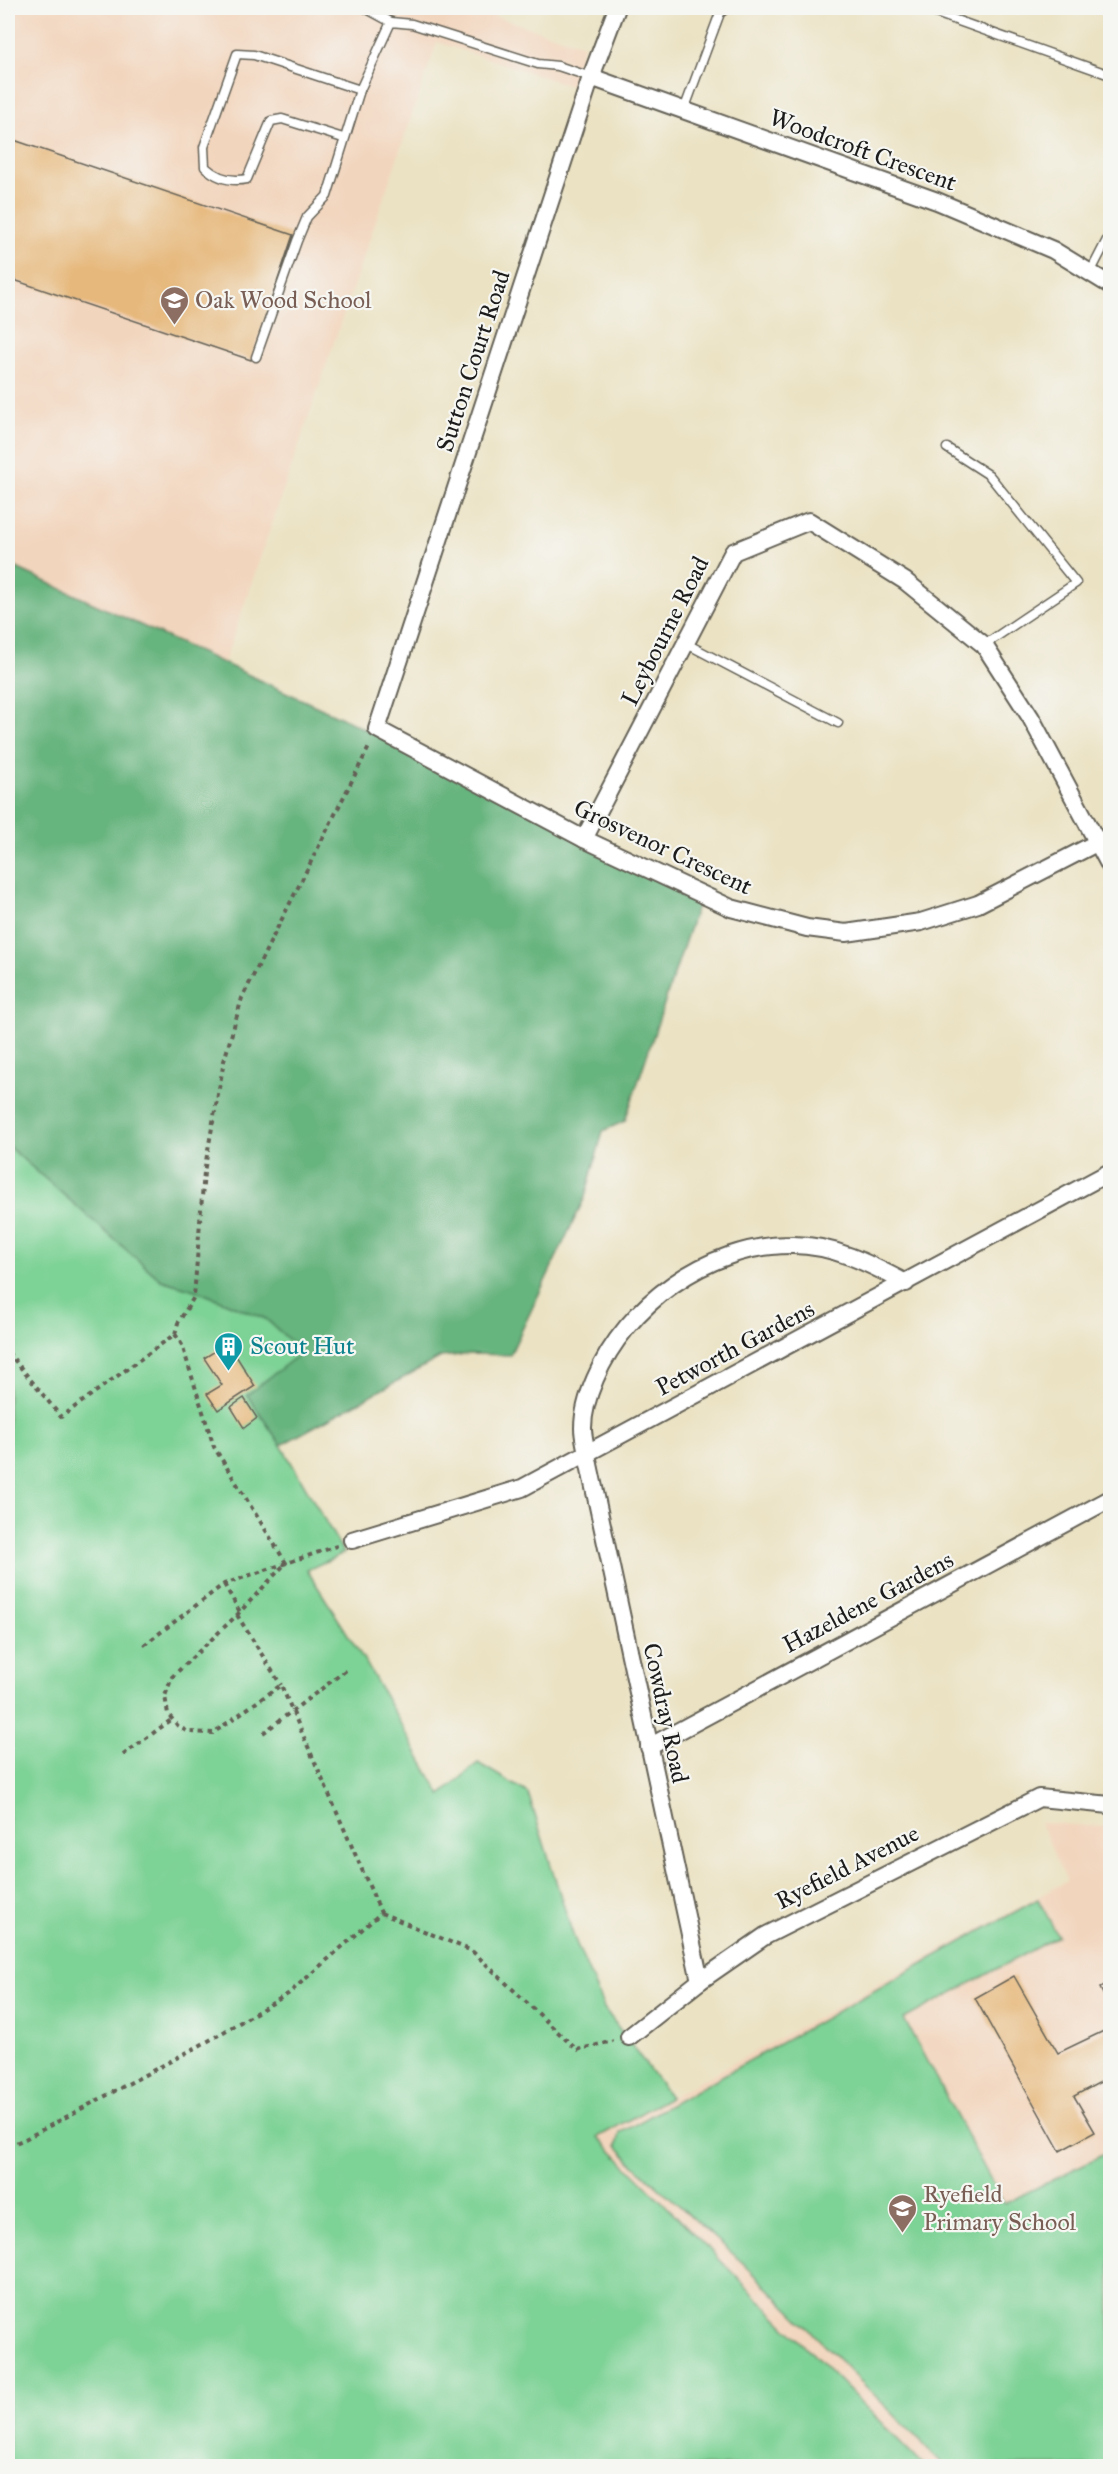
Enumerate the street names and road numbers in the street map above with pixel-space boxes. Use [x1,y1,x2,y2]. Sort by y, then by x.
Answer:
street label: Woodcroft Crescent [765,102,961,198]
street label: Sutton Court Road [429,266,517,456]
street label: Leybourne Road [614,551,716,711]
street label: Grosvenor Crescent [569,793,757,902]
street label: Petworth Gardens [650,1294,820,1402]
street label: Hazeldene Gardens [778,1544,958,1660]
street label: Cowdray Road [637,1640,695,1786]
street label: Ryefield Avenue [770,1818,924,1916]

